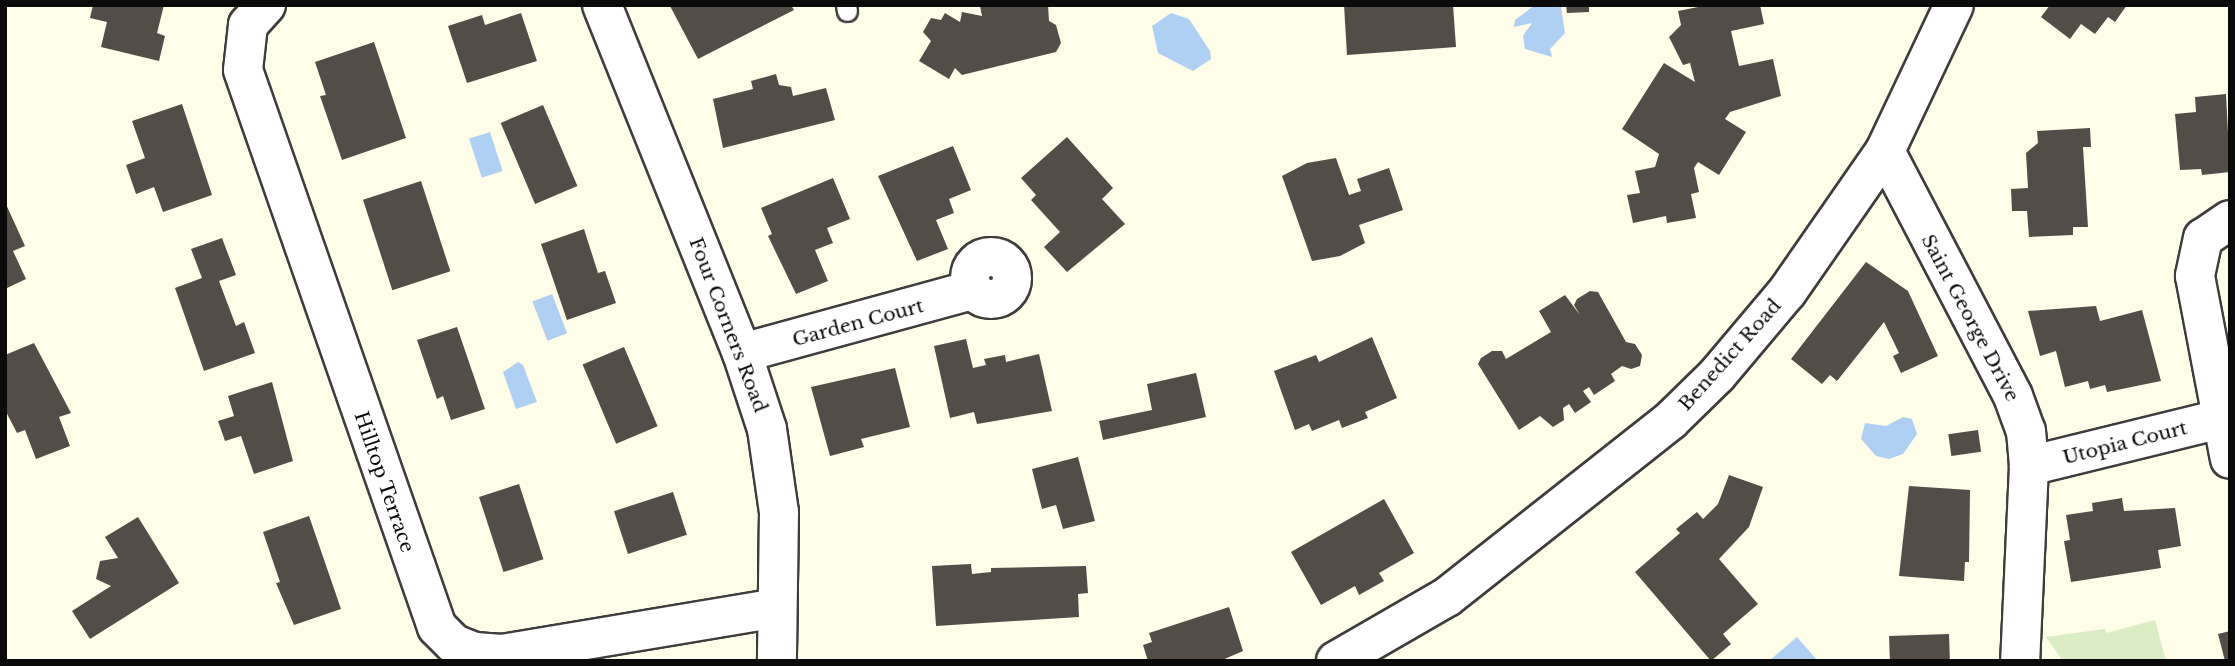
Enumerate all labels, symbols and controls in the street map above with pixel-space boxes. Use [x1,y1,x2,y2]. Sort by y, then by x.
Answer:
street label: Saint George Drive [1916,231,2024,405]
street label: Four Corners Road [684,234,772,416]
street label: Garden Court [790,295,926,351]
street label: Benedict Road [1674,295,1786,415]
street label: Hilltop Terrace [349,408,419,556]
street label: Utopia Court [2060,417,2190,469]

